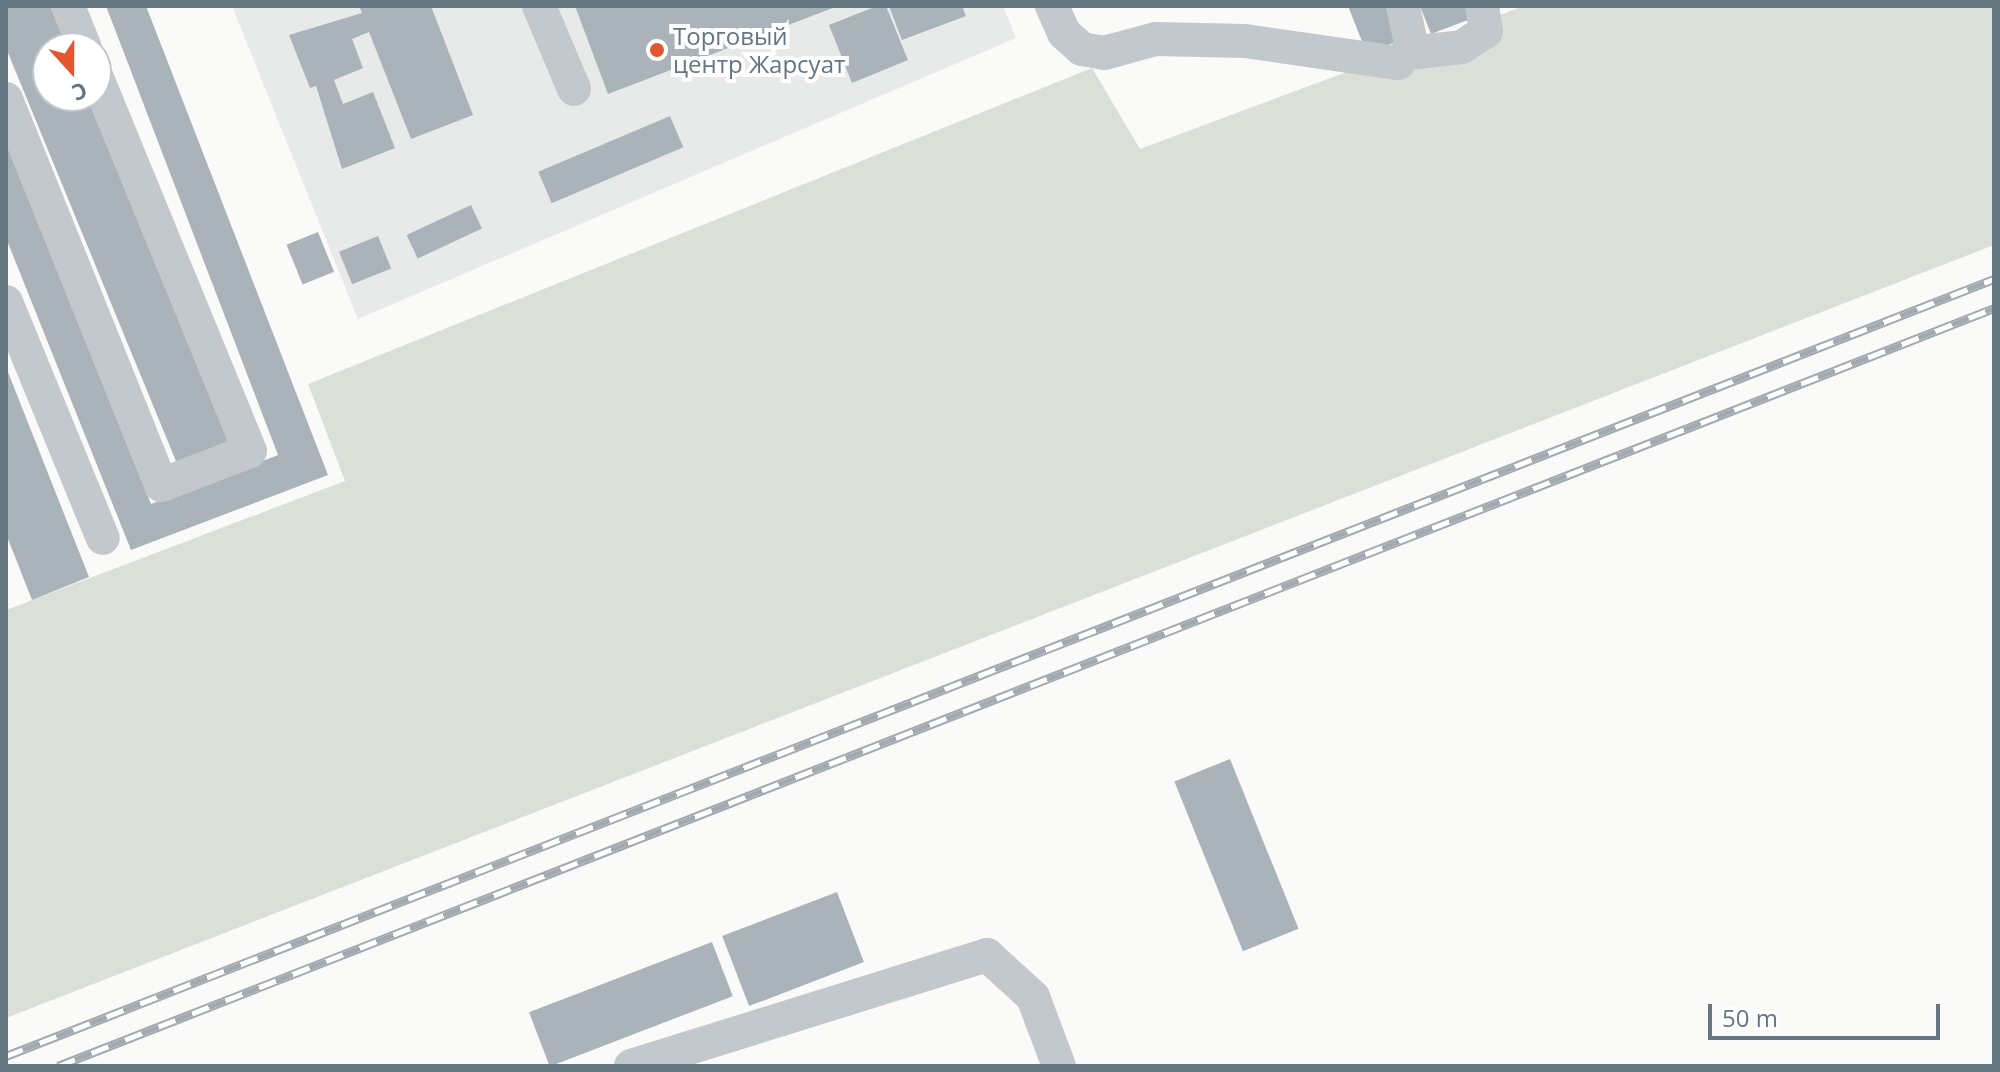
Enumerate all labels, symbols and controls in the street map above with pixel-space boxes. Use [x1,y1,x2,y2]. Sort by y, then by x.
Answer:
place label: Торговый центр Жарсуат [673,22,845,78]
north arrow [32,32,112,112]
marker: Торговый центр Жарсуат [648,41,666,59]
text: С [68,76,92,109]
scale bar [1712,988,1944,1038]
text: 50 m [1722,1001,1778,1034]

